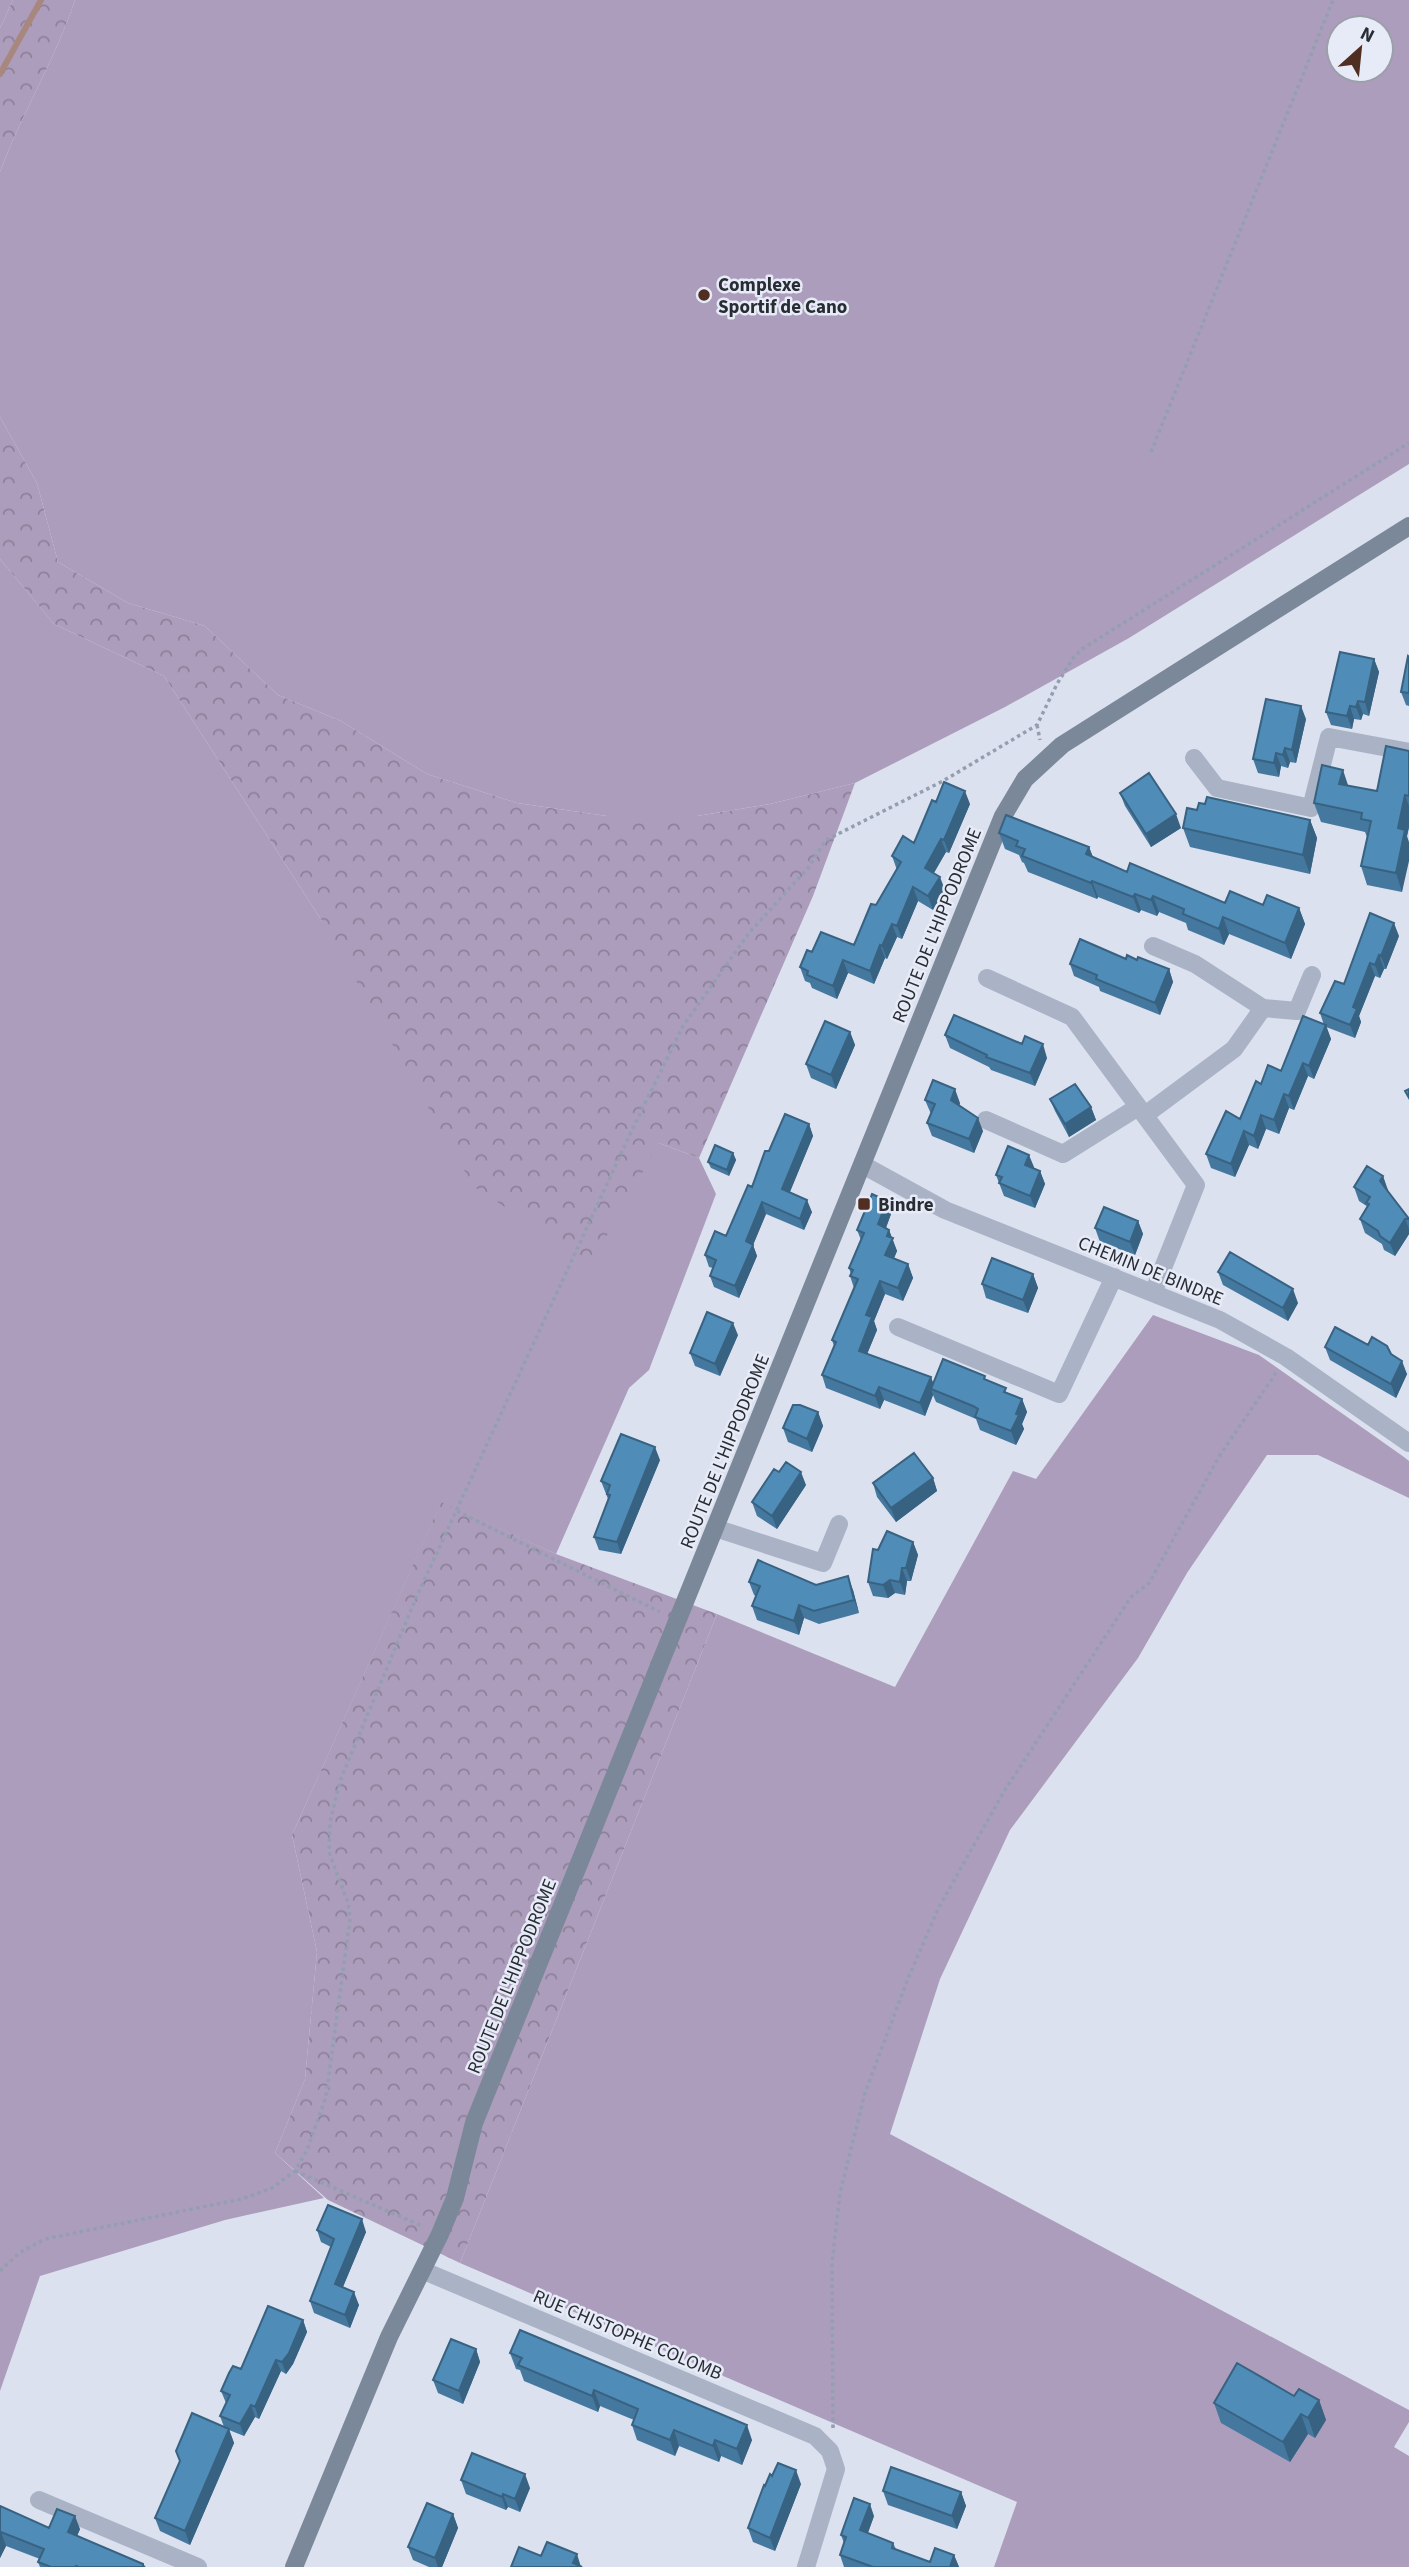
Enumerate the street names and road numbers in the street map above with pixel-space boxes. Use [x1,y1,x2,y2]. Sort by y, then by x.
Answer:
street label: ROUTE DE L'HIPPODROME [886,824,989,1027]
street label: CHEMIN DE BINDRE [1074,1230,1227,1313]
street label: ROUTE DE L'HIPPODROME [674,1350,777,1553]
street label: ROUTE DE L'HIPPODROME [461,1875,564,2078]
street label: RUE CHISTOPHE COLOMB [528,2283,726,2388]

